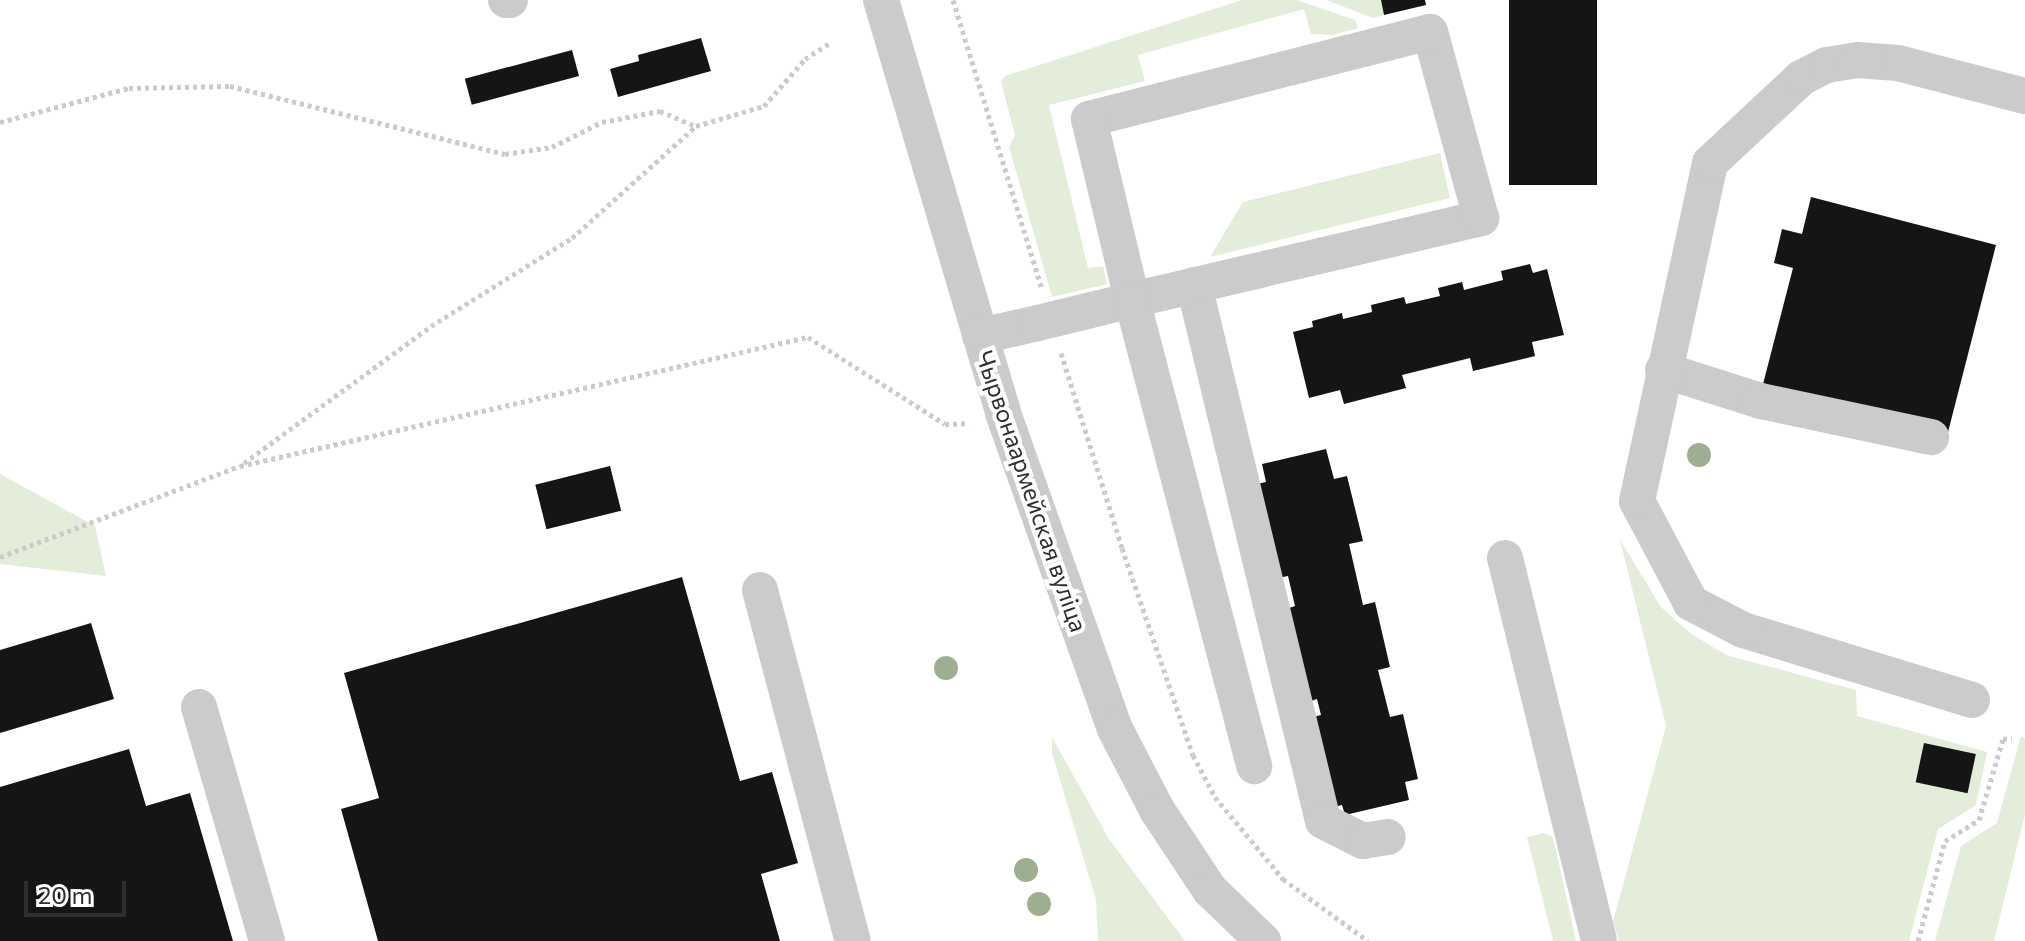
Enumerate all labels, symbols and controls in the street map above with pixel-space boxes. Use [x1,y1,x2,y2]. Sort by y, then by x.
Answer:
street label: Чырвонаармейская вуліца [970,346,1094,636]
scale bar [28,865,130,915]
text: 20 m [38,880,92,909]

